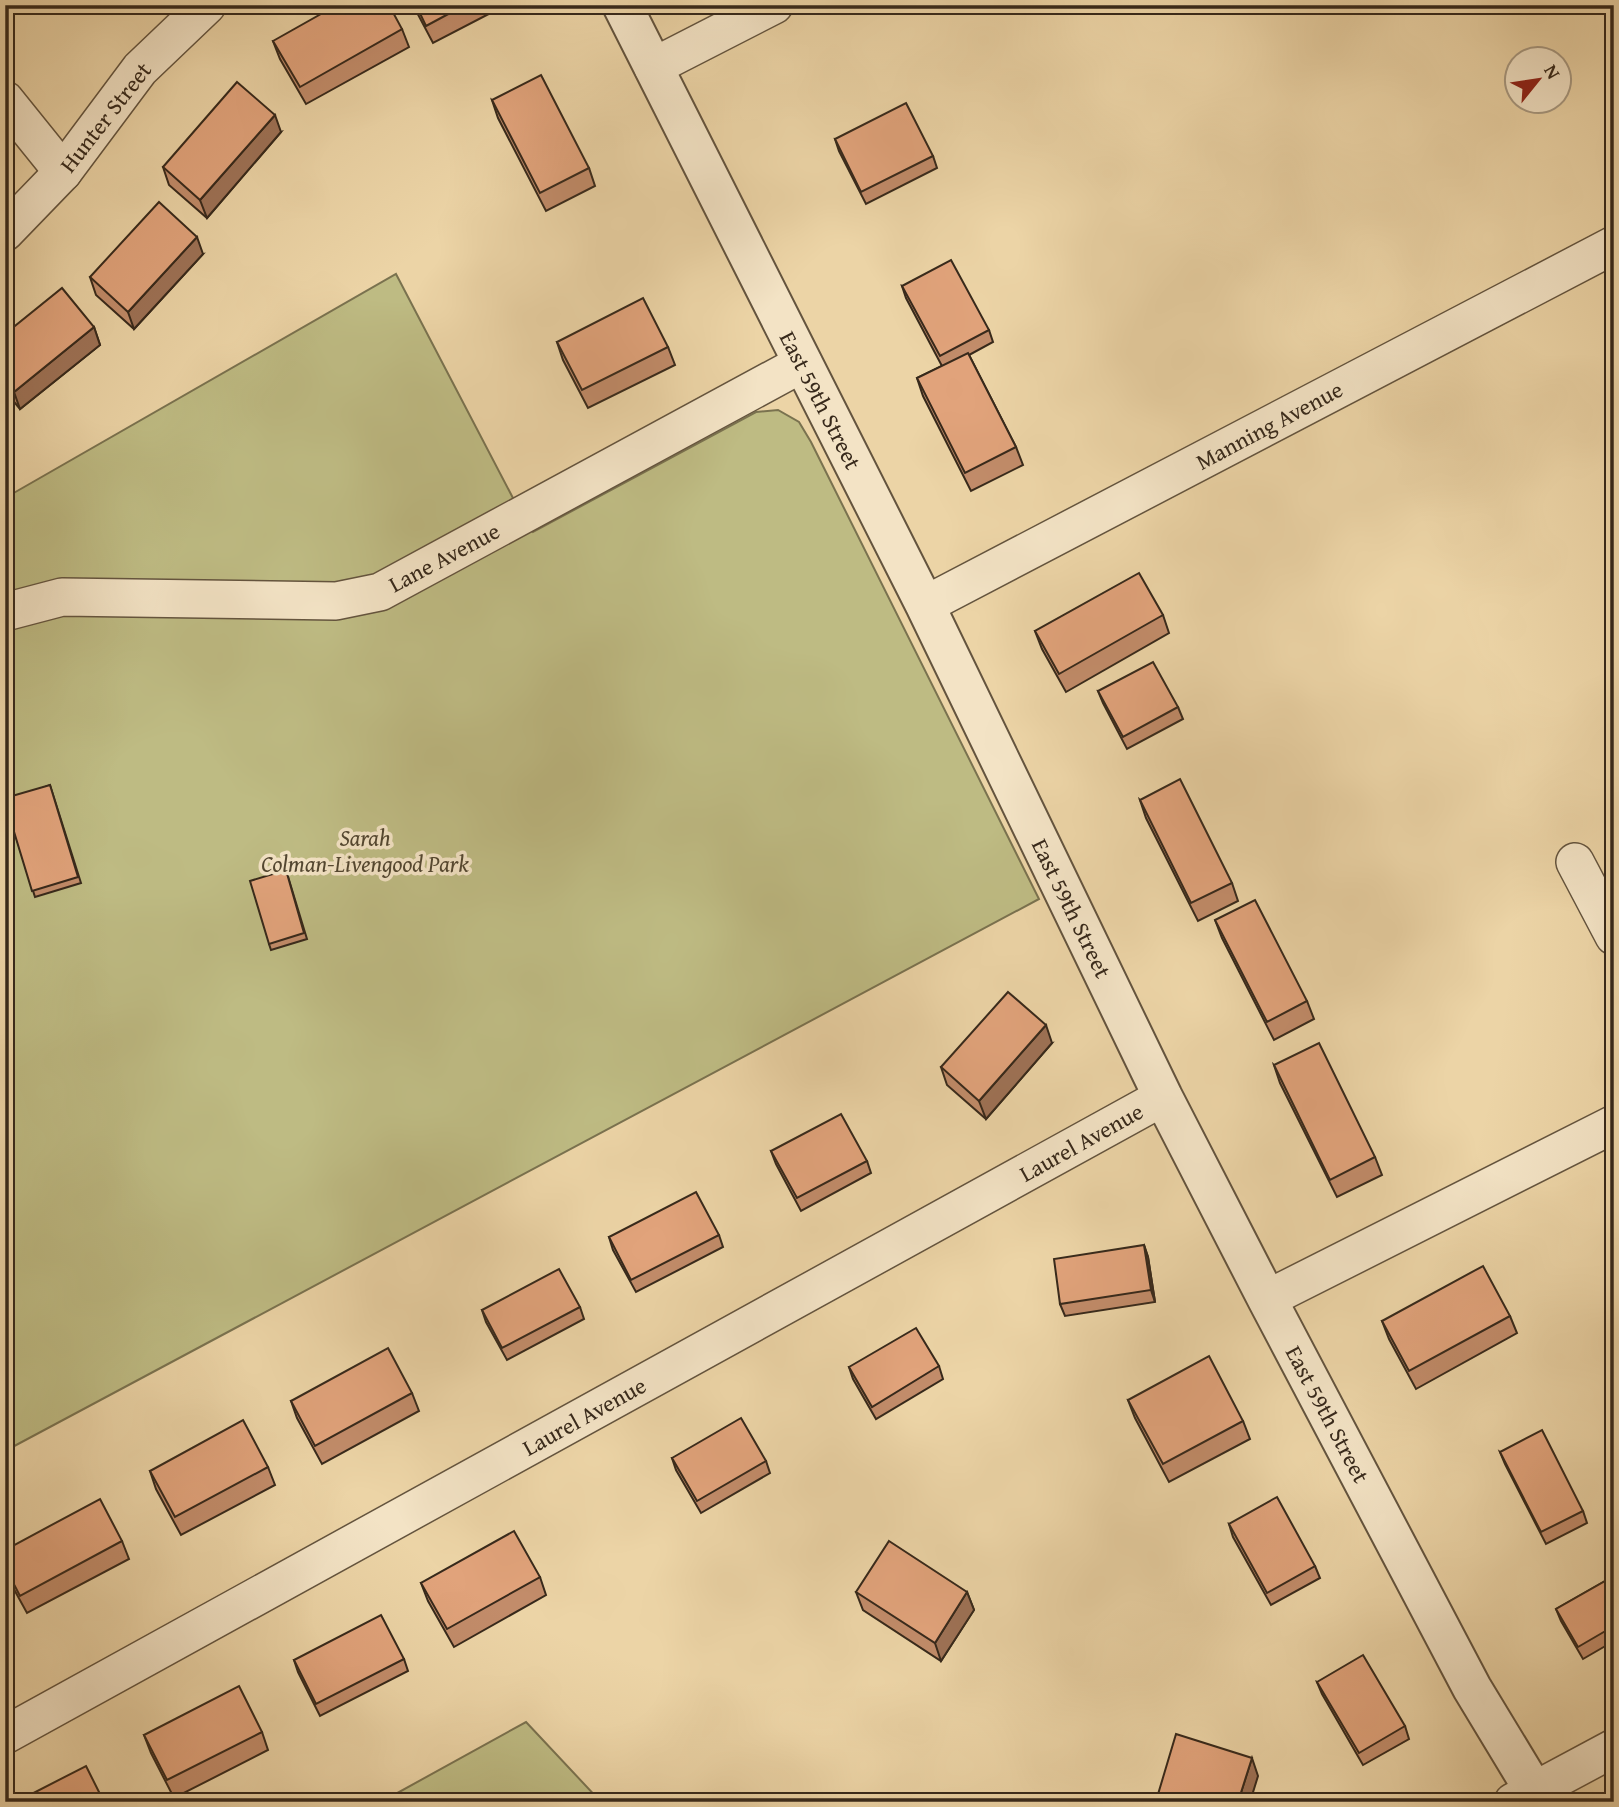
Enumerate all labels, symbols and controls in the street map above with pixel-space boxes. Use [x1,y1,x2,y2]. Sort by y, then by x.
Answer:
north arrow [1504,46,1574,116]
street label: Hunter Street [51,55,159,179]
text: N [1537,59,1568,84]
street label: East 59th Street [772,325,870,475]
street label: Manning Avenue [1190,372,1348,478]
street label: Lane Avenue [383,514,505,600]
park label: Sarah Colman-Livengood Park [261,821,469,880]
street label: East 59th Street [1024,833,1120,983]
street label: Laurel Avenue [1013,1094,1149,1190]
street label: East 59th Street [1278,1339,1378,1489]
street label: Laurel Avenue [516,1368,652,1464]

